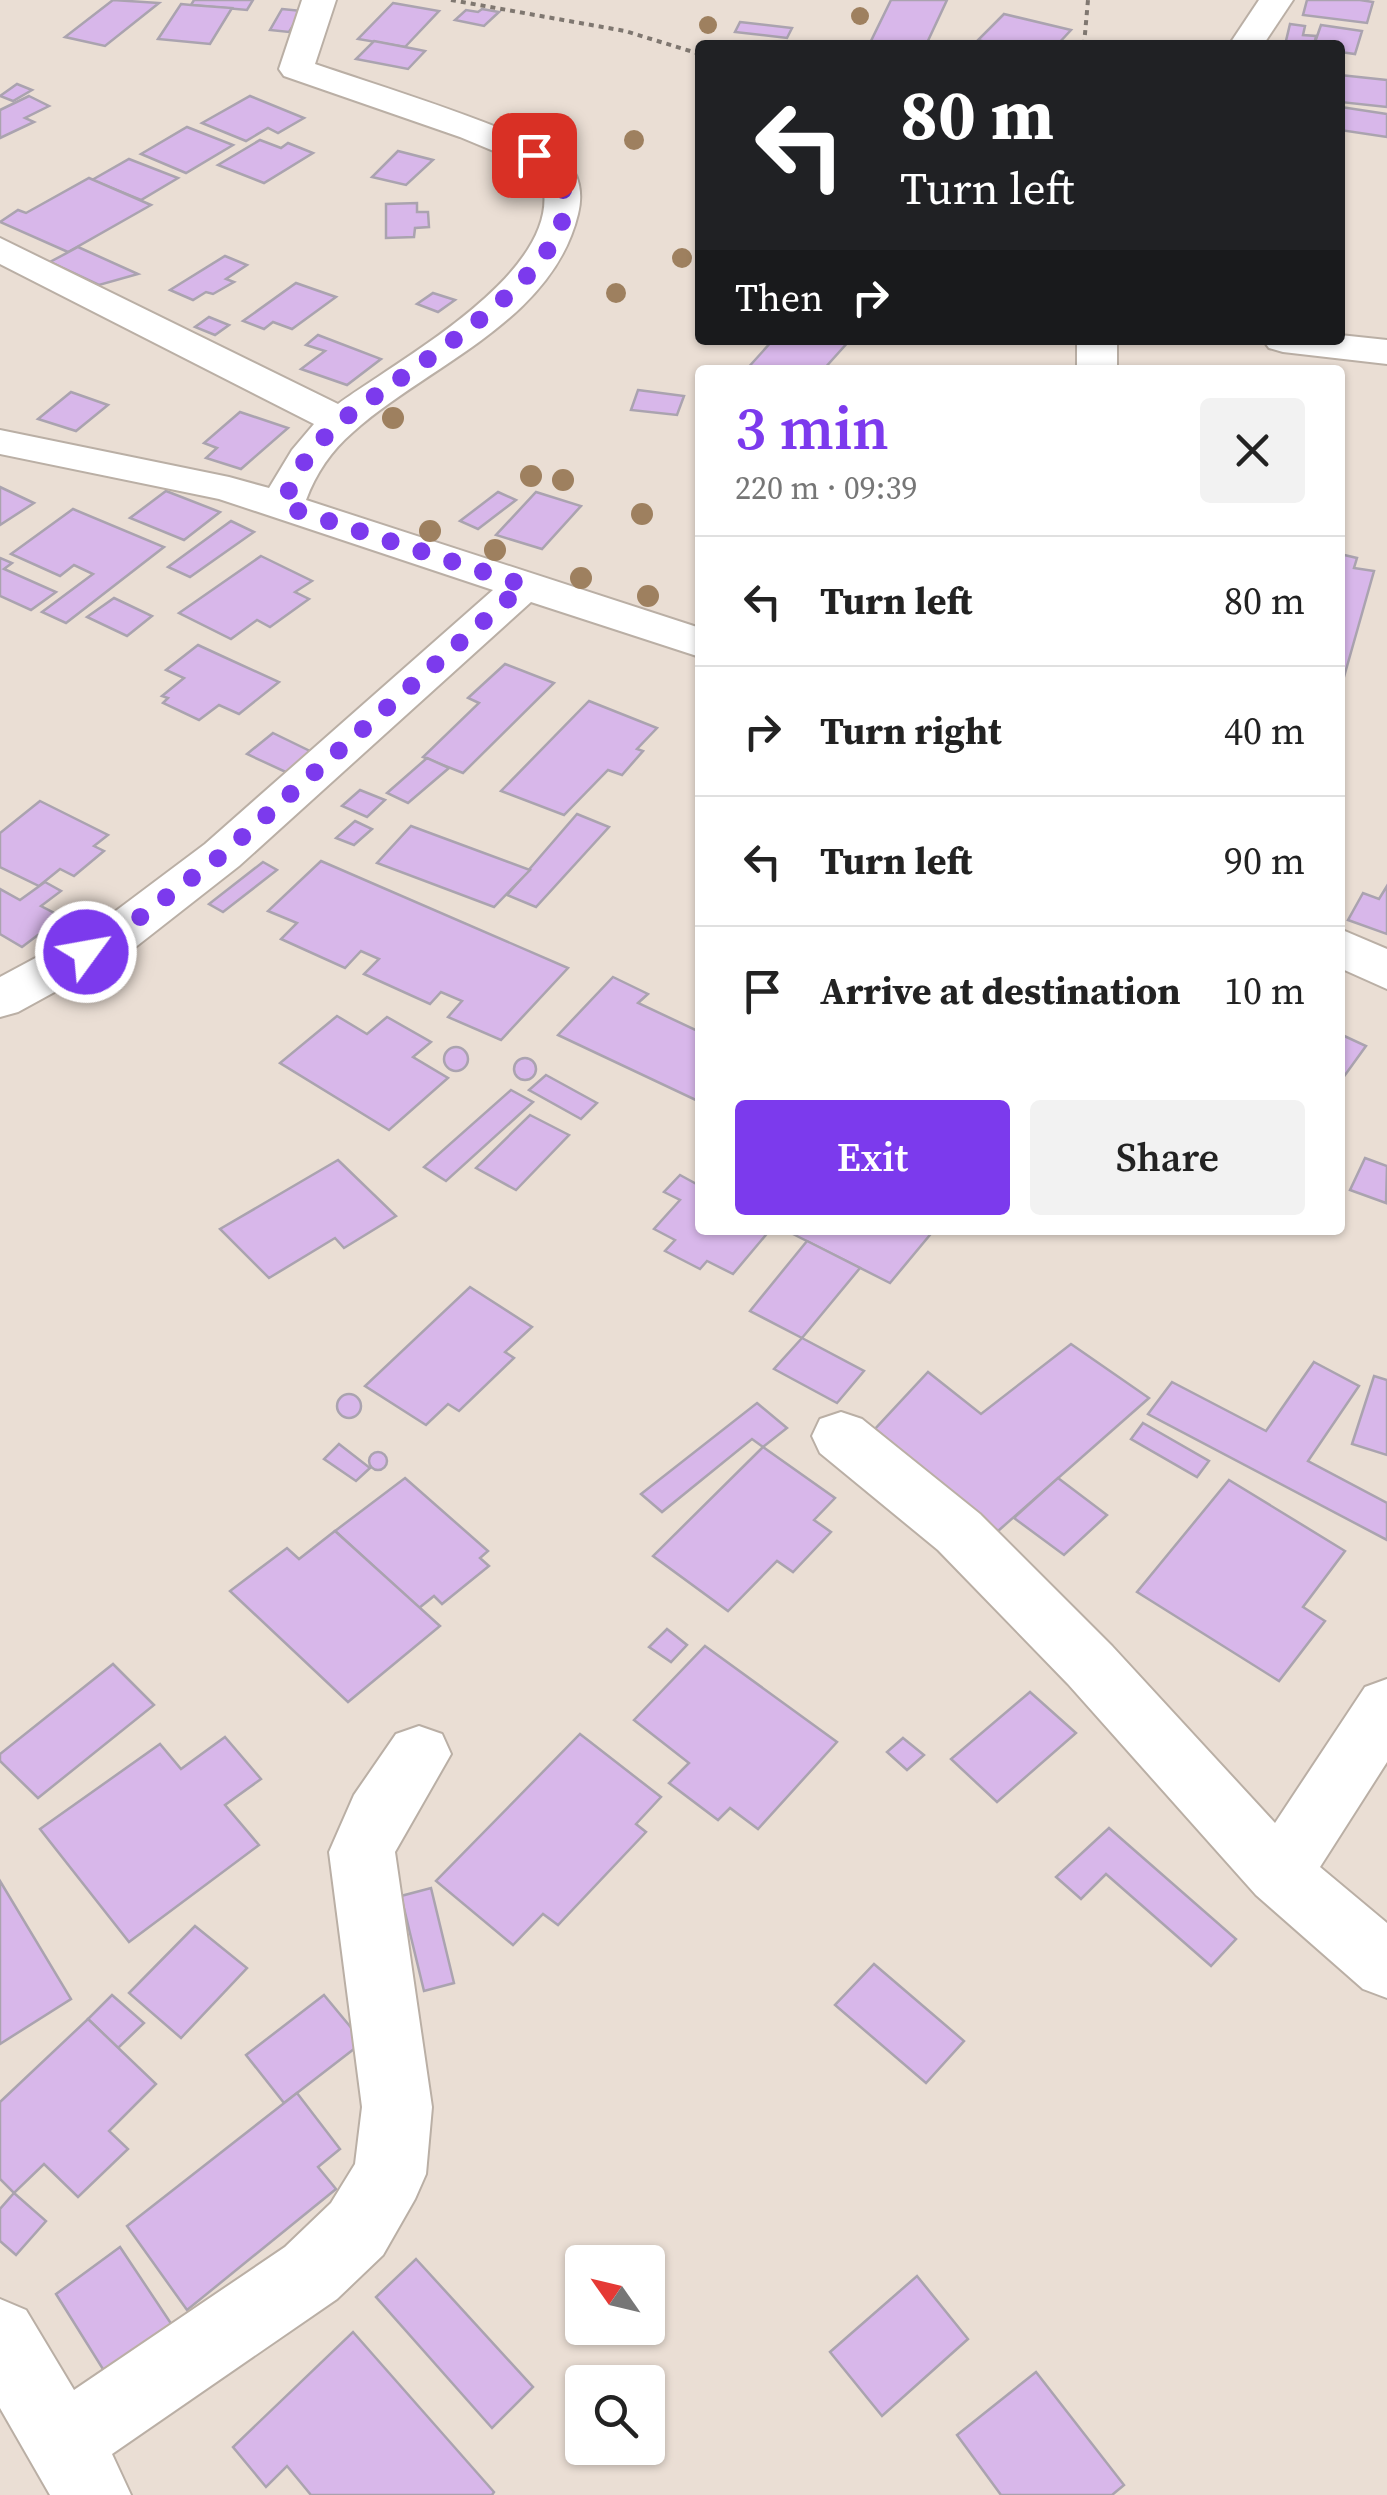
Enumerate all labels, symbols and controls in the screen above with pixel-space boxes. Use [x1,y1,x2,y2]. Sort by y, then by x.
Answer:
text: 80 m [900,66,1054,162]
icon: left [735,80,865,210]
pin [492,113,577,198]
icon: arrive [507,128,562,183]
text: Turn left [900,157,1074,219]
icon: right [843,270,898,325]
text: Then [735,272,823,324]
text: 3 min [735,387,889,469]
button: close [1200,398,1305,503]
text: 220 m · 09:39 [735,466,917,510]
icon: left [735,574,790,629]
text: Turn left [820,575,972,627]
text: 80 m [1224,575,1305,627]
icon: right [735,704,790,759]
text: Turn right [820,705,1002,757]
text: 40 m [1224,705,1305,757]
icon: left [735,834,790,889]
text: Turn left [820,835,972,887]
text: 90 m [1224,835,1305,887]
position arrow [34,900,138,1004]
icon: arrive [735,964,790,1019]
text: Arrive at destination [820,965,1181,1017]
text: 10 m [1224,965,1305,1017]
button: Exit [735,1100,1010,1215]
button: Share [1030,1100,1305,1215]
north arrow [565,2245,665,2345]
map controls [565,2245,665,2465]
button: search [565,2365,665,2465]

